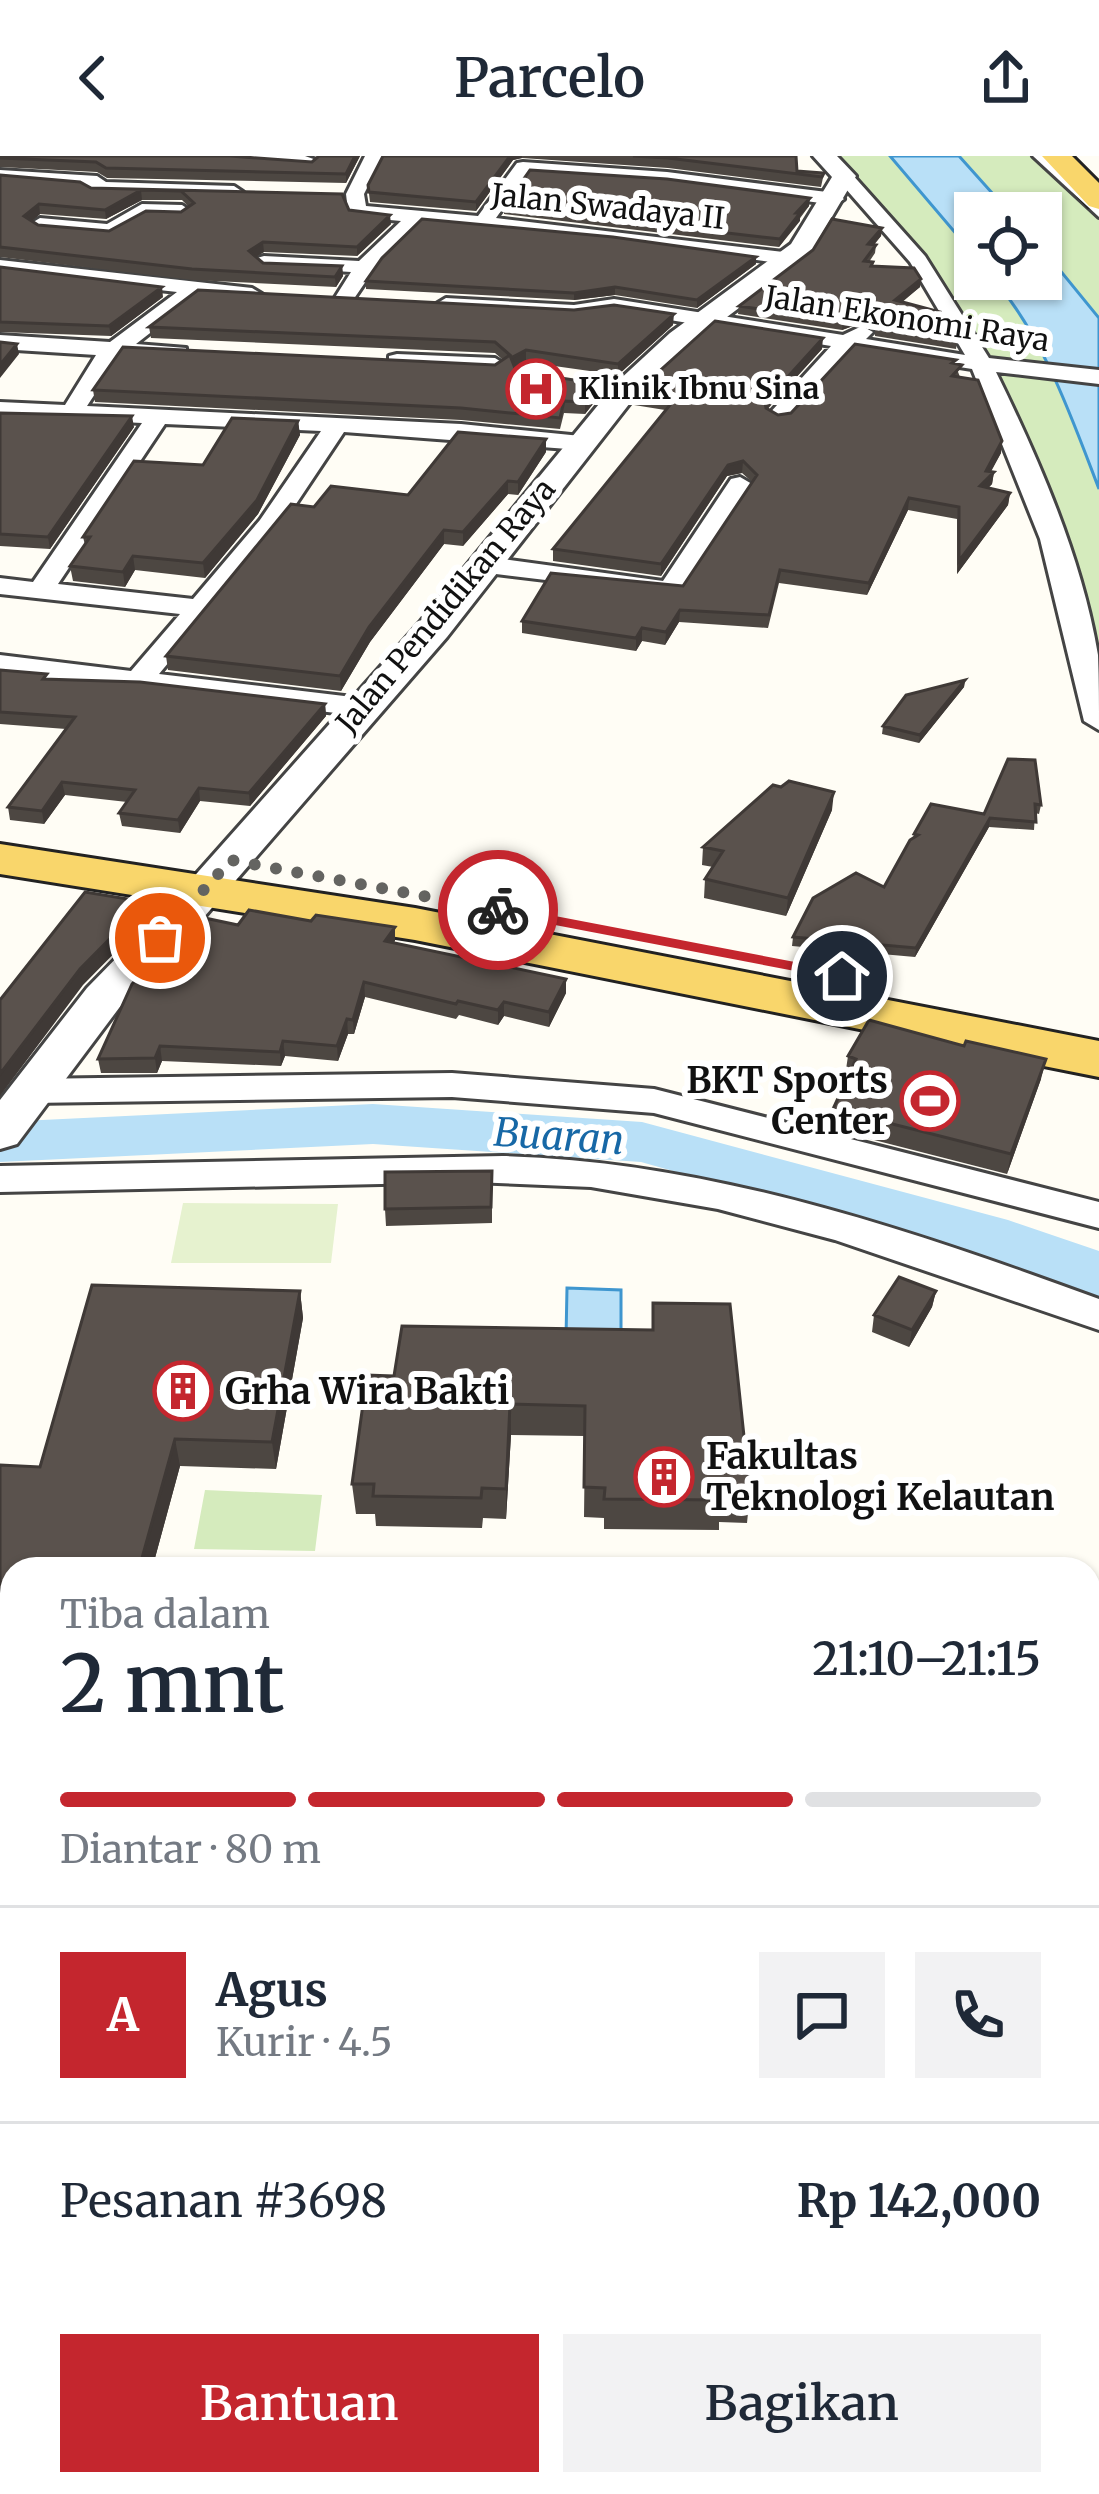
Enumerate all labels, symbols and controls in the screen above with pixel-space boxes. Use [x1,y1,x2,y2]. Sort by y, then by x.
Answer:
text: Parcelo [454,44,645,112]
icon: back [60,45,126,111]
icon: share [973,45,1039,111]
street label: Jalan Swadaya II [489,175,727,237]
map controls [954,192,1062,300]
button: locate [954,192,1062,300]
street label: Jalan Ekonomi Raya [761,277,1052,359]
hospital icon: Klinik Ibnu Sina [505,358,567,420]
place label: Klinik Ibnu Sina [578,369,820,407]
street label: Jalan Pendidikan Raya [327,470,563,741]
courier [438,850,558,970]
icon: bike [465,877,531,943]
pin [109,887,211,989]
icon: bag [127,905,193,971]
pin [791,925,893,1027]
icon: home [809,943,875,1009]
place label: BKT Sports Center [686,1058,888,1144]
sports icon: BKT Sports Center [899,1070,961,1132]
water label: Buaran [492,1108,626,1165]
building icon: Grha Wira Bakti [152,1360,214,1422]
place label: Grha Wira Bakti [225,1369,509,1414]
place label: Fakultas Teknologi Kelautan [706,1434,1055,1520]
building icon: Fakultas Teknologi Kelautan [633,1446,695,1508]
text: Tiba dalam [60,1590,270,1639]
text: 21:10–21:15 [812,1631,1041,1687]
text: 2 mnt [60,1635,284,1733]
text: Diantar · 80 m [60,1825,321,1874]
button: chat [759,1952,885,2078]
button: phone [915,1952,1041,2078]
text: Agus [216,1962,328,2018]
text: A [107,1987,139,2043]
text: Kurir · 4.5 [216,2018,392,2067]
text: Pesanan #3698 [60,2173,387,2229]
text: Rp 142,000 [797,2173,1041,2229]
button: Bantuan [60,2334,539,2472]
button: Bagikan [563,2334,1041,2472]

